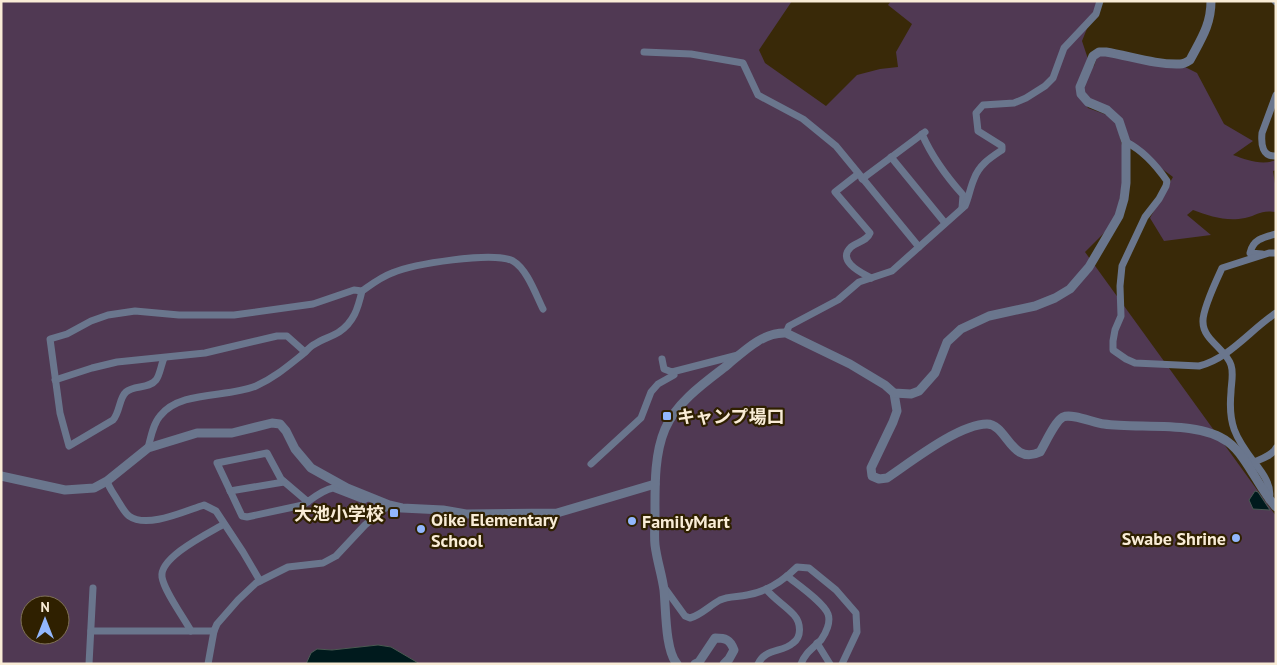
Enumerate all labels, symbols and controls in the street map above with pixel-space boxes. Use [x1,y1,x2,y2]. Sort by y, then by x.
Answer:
place label: キャンプ場口 [677,405,784,428]
marker: キャンプ場口 [661,410,673,422]
place label: 大池小学校 [294,502,384,525]
marker: 大池小学校 [388,507,400,519]
place label: Oike Elementary School [431,508,558,552]
place label: FamilyMart [642,510,730,533]
marker: FamilyMart [626,515,638,527]
marker: Oike Elementary School [415,523,427,535]
place label: Swabe Shrine [1122,527,1226,550]
marker: Swabe Shrine [1230,532,1242,544]
north arrow [20,595,70,645]
text: N [40,598,50,616]

